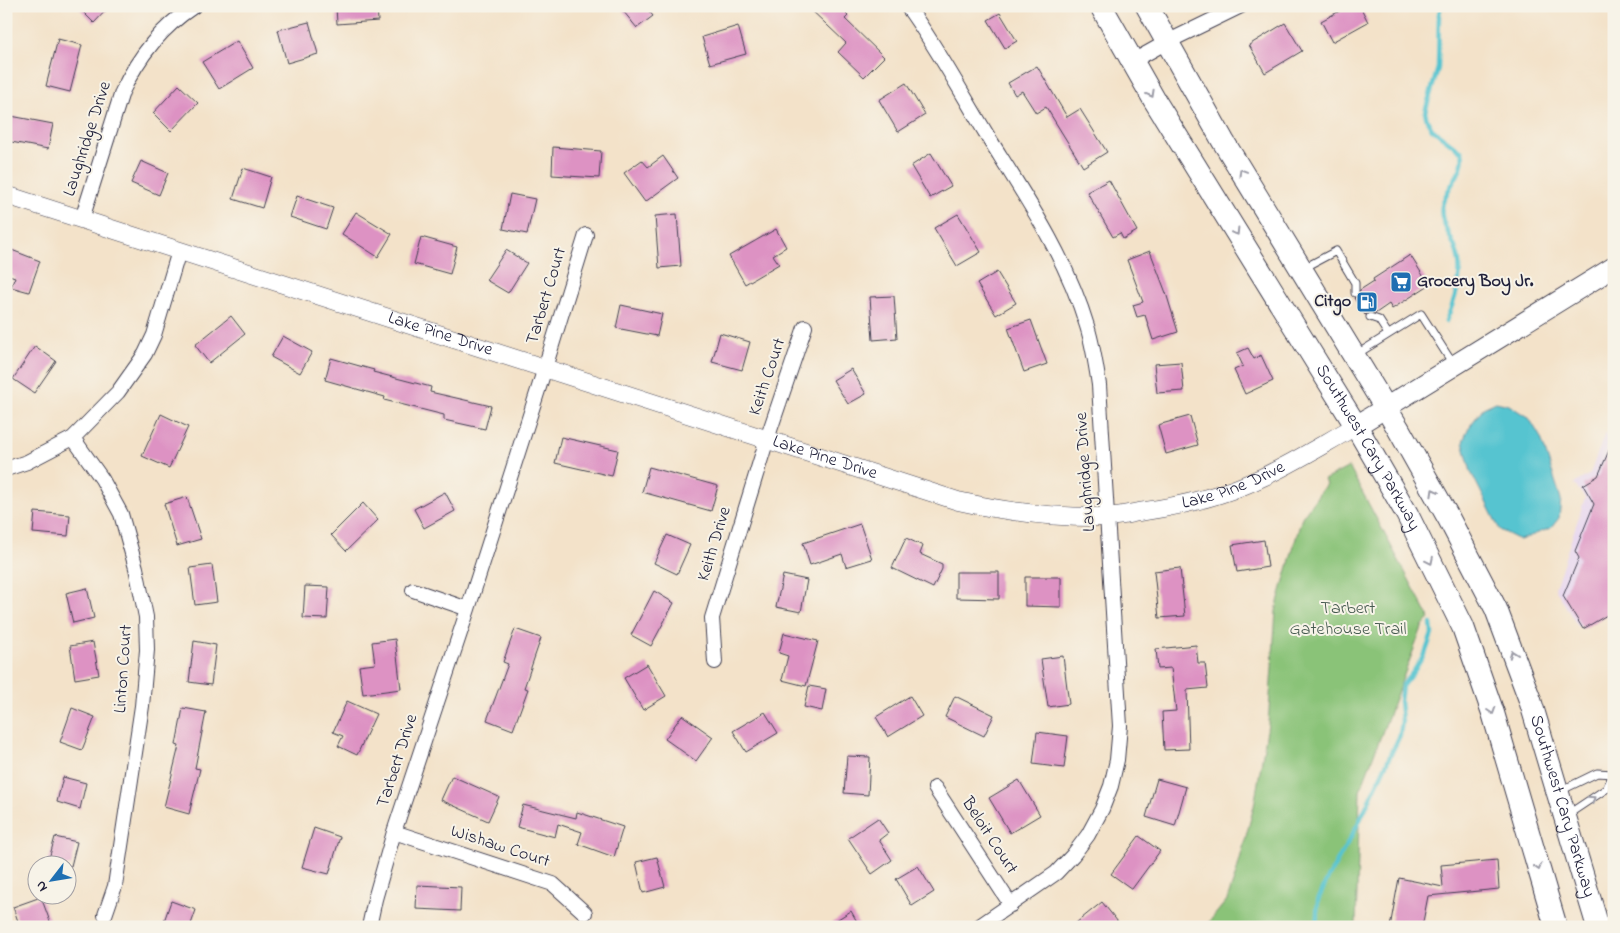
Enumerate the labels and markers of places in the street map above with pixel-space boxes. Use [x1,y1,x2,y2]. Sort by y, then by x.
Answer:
place label: Grocery Boy Jr. [1417,269,1534,296]
supermarket icon: Grocery Boy Jr. [1389,270,1413,294]
place label: Citgo [1314,289,1351,316]
fuel station icon: Citgo [1355,290,1379,314]

